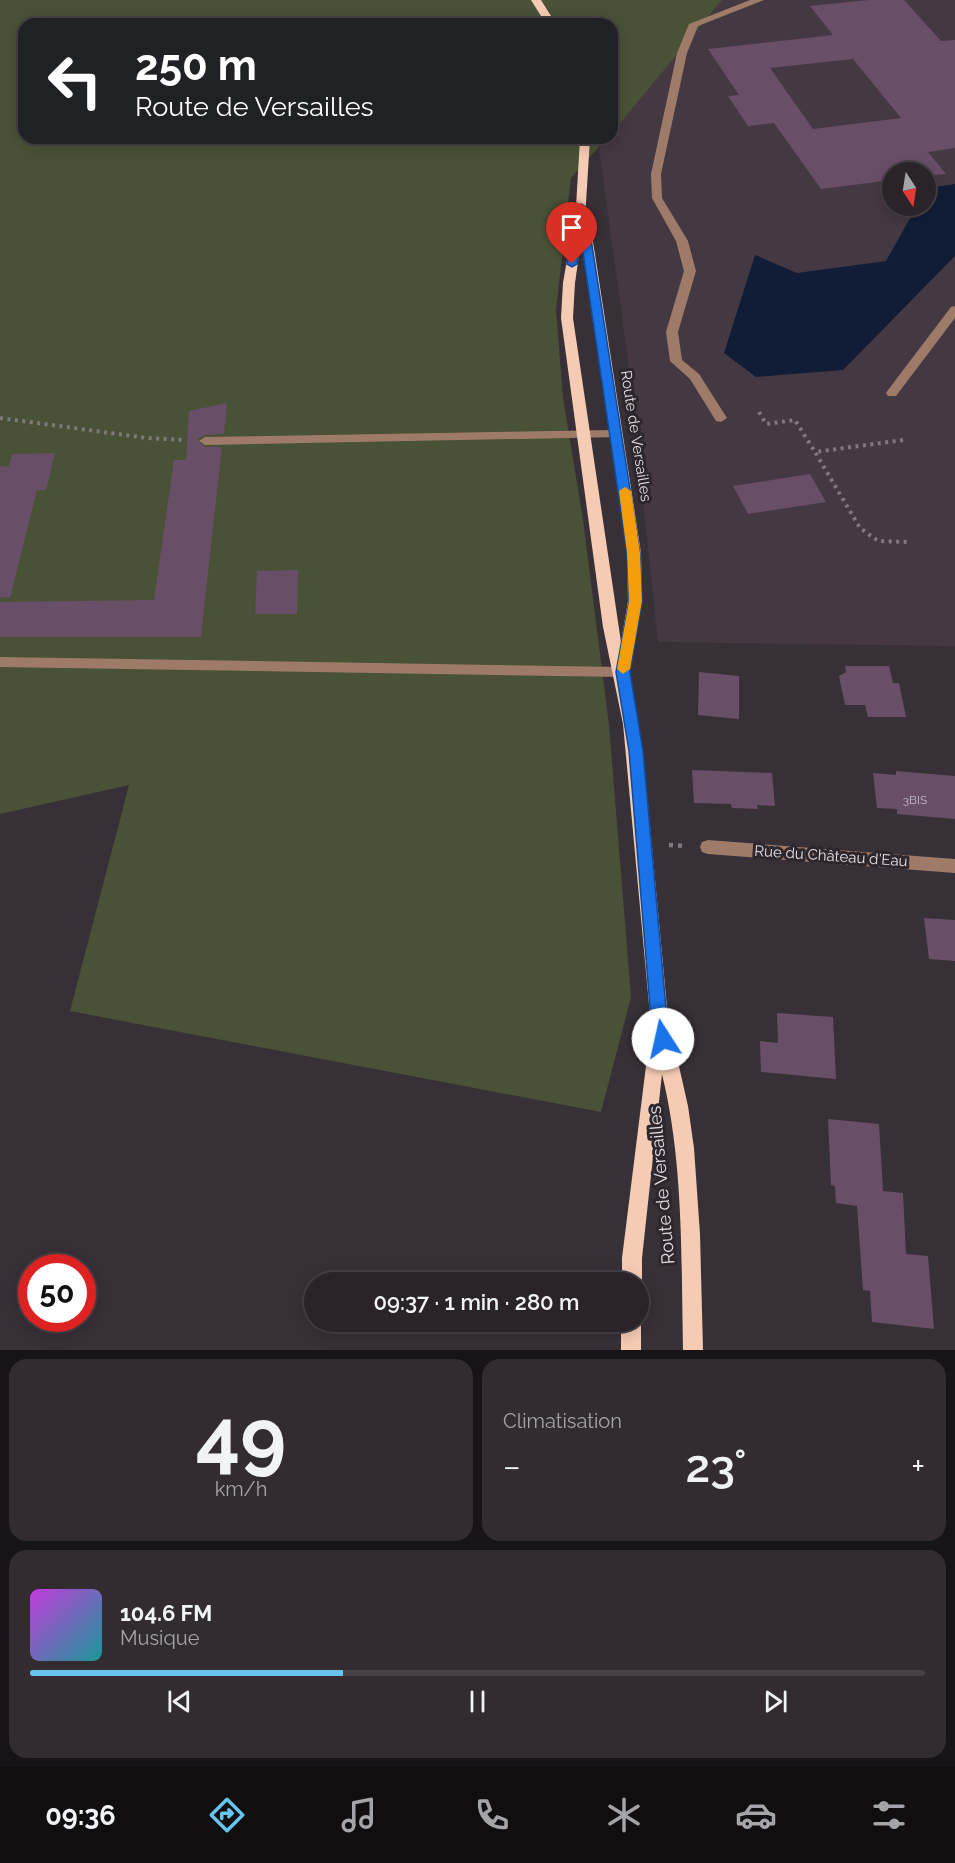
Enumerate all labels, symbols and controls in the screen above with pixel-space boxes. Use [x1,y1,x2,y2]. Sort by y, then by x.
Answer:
text: 250 m [135,41,257,90]
icon: left [36,42,114,120]
text: Route de Versailles [135,91,374,122]
north arrow [882,162,936,216]
map controls [882,162,936,216]
pin [546,202,597,264]
icon: arrive [555,211,588,244]
street label: Route de Versailles [617,369,655,503]
house number: 3BIS [903,793,927,807]
street label: Rue du Château d'Eau [754,842,908,870]
position arrow [631,1007,695,1071]
street label: Route de Versailles [644,1105,678,1265]
speed limit sign: 50 [18,1254,96,1332]
text: 09:37 · 1 min · 280 m [374,1289,579,1315]
text: 49 [196,1392,286,1483]
text: Climatisation [503,1409,622,1433]
text: 23° [686,1440,747,1493]
text: − [503,1447,521,1486]
text: + [911,1447,925,1486]
text: km/h [215,1477,267,1501]
text: 104.6 FM [120,1600,212,1626]
text: Musique [120,1626,199,1650]
icon: previous [163,1685,196,1718]
icon: pause [461,1685,494,1718]
icon: next [759,1685,792,1718]
icon: directions [206,1794,248,1836]
icon: music [338,1794,380,1836]
icon: phone [471,1794,513,1836]
icon: climate [603,1794,645,1836]
icon: car [735,1794,777,1836]
icon: filters [868,1794,910,1836]
text: 09:36 [45,1800,116,1831]

